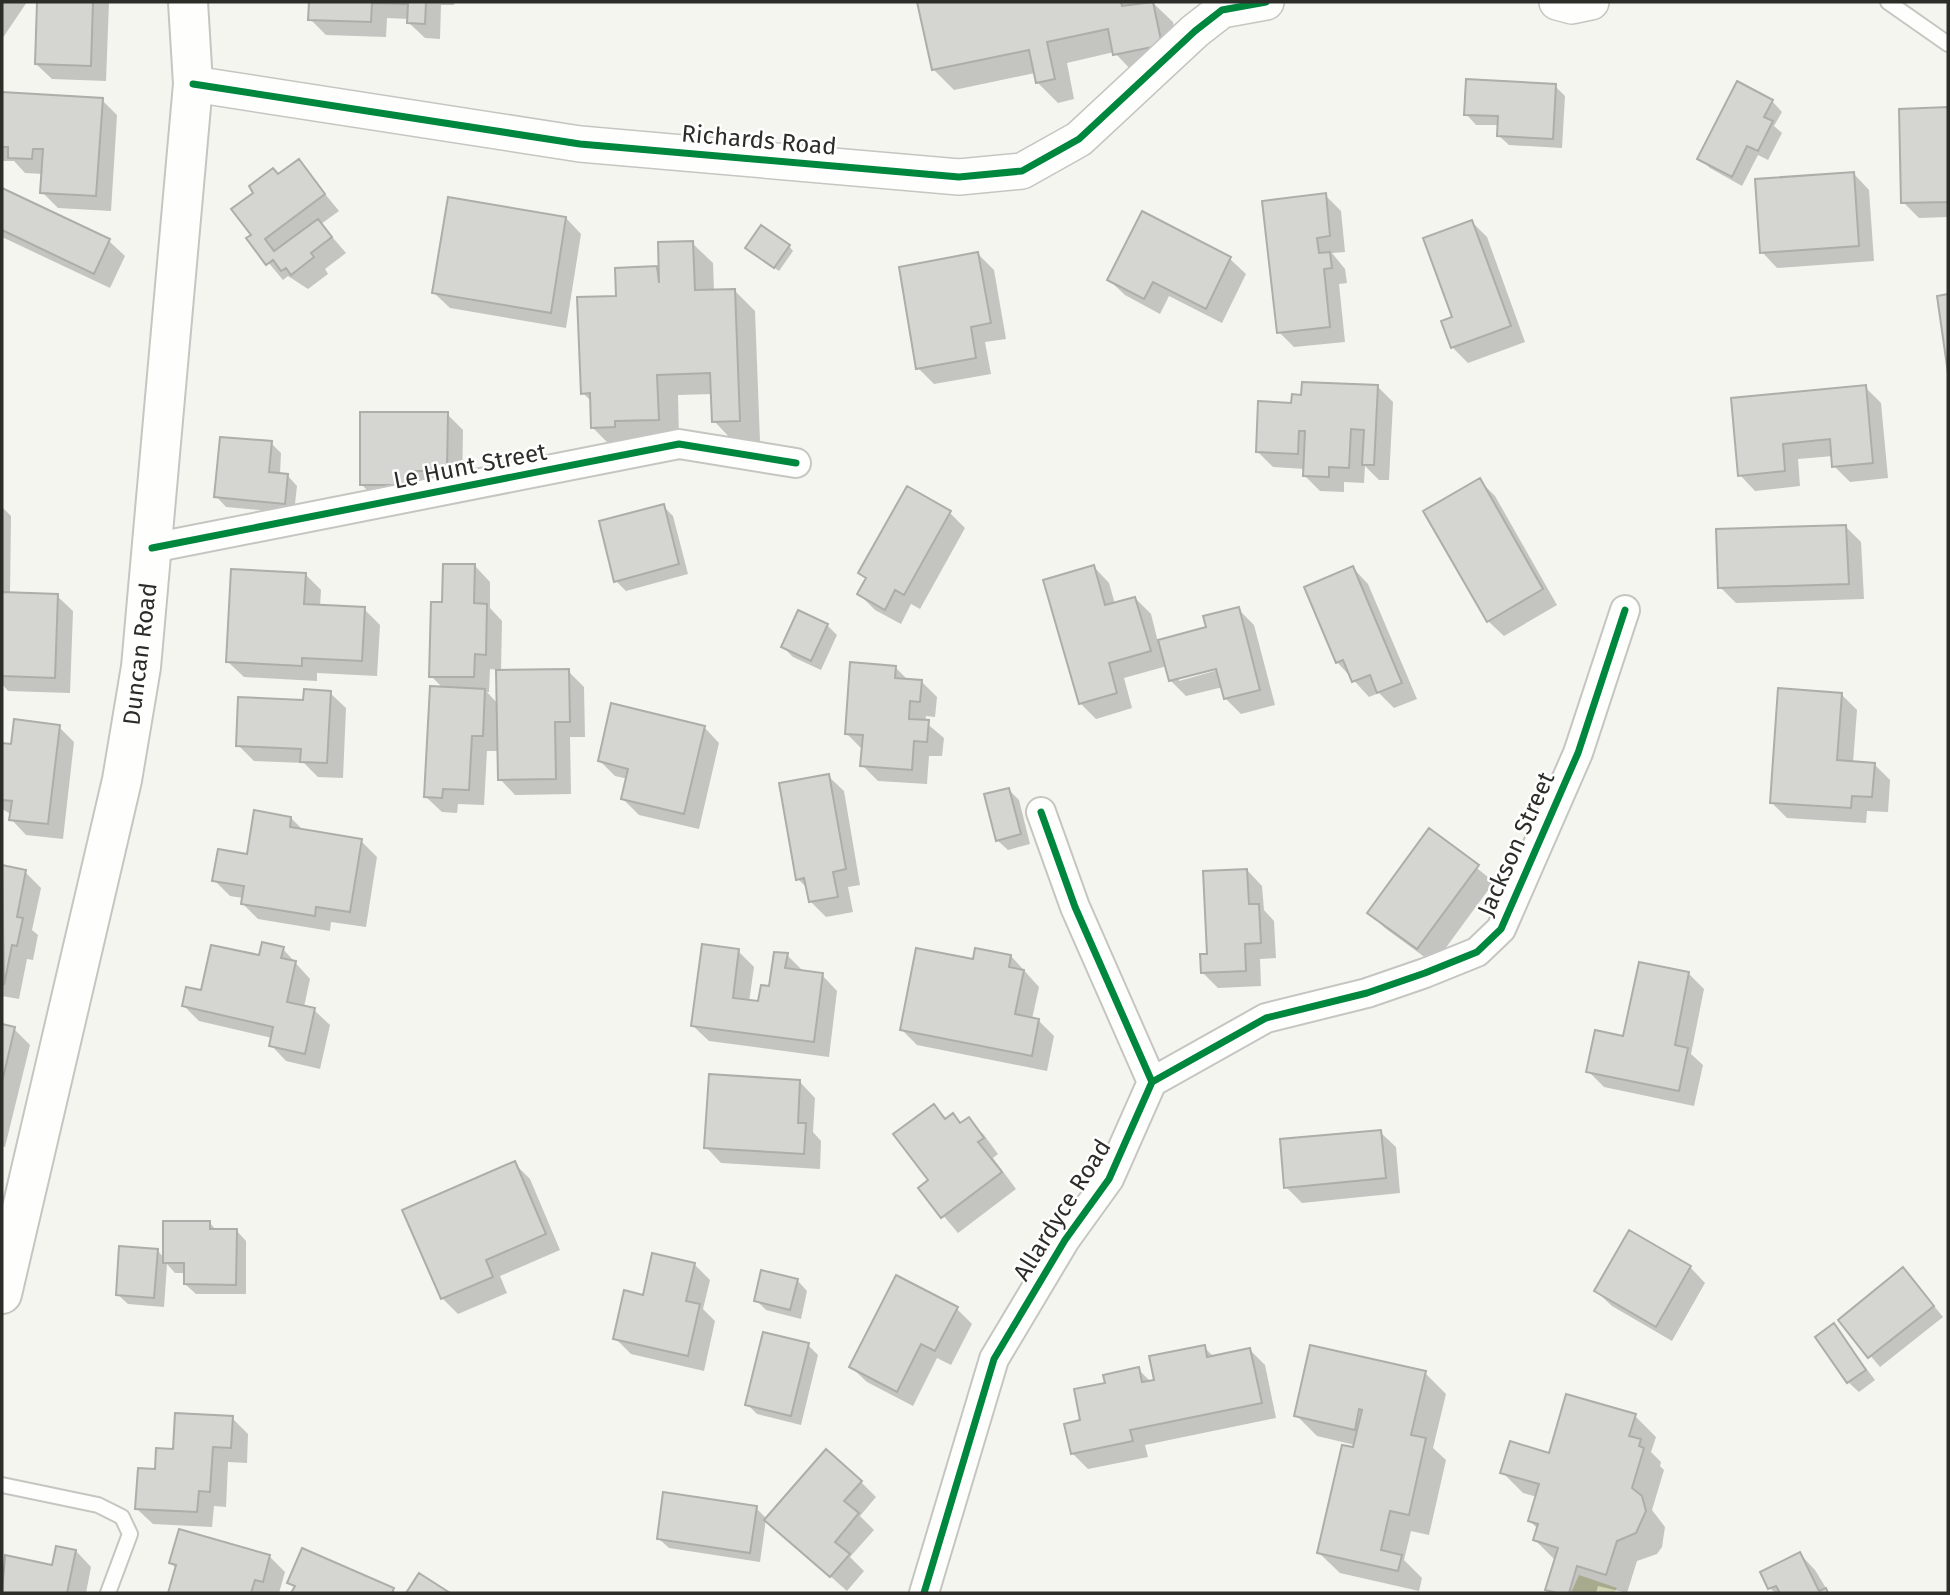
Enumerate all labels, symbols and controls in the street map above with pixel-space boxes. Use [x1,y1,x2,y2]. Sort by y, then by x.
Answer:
street label: Richards Road [680,119,838,161]
street label: Le Hunt Street [391,437,549,495]
street label: Duncan Road [117,581,163,727]
street label: Jackson Street [1472,767,1560,920]
street label: Allardyce Road [1007,1134,1117,1286]

